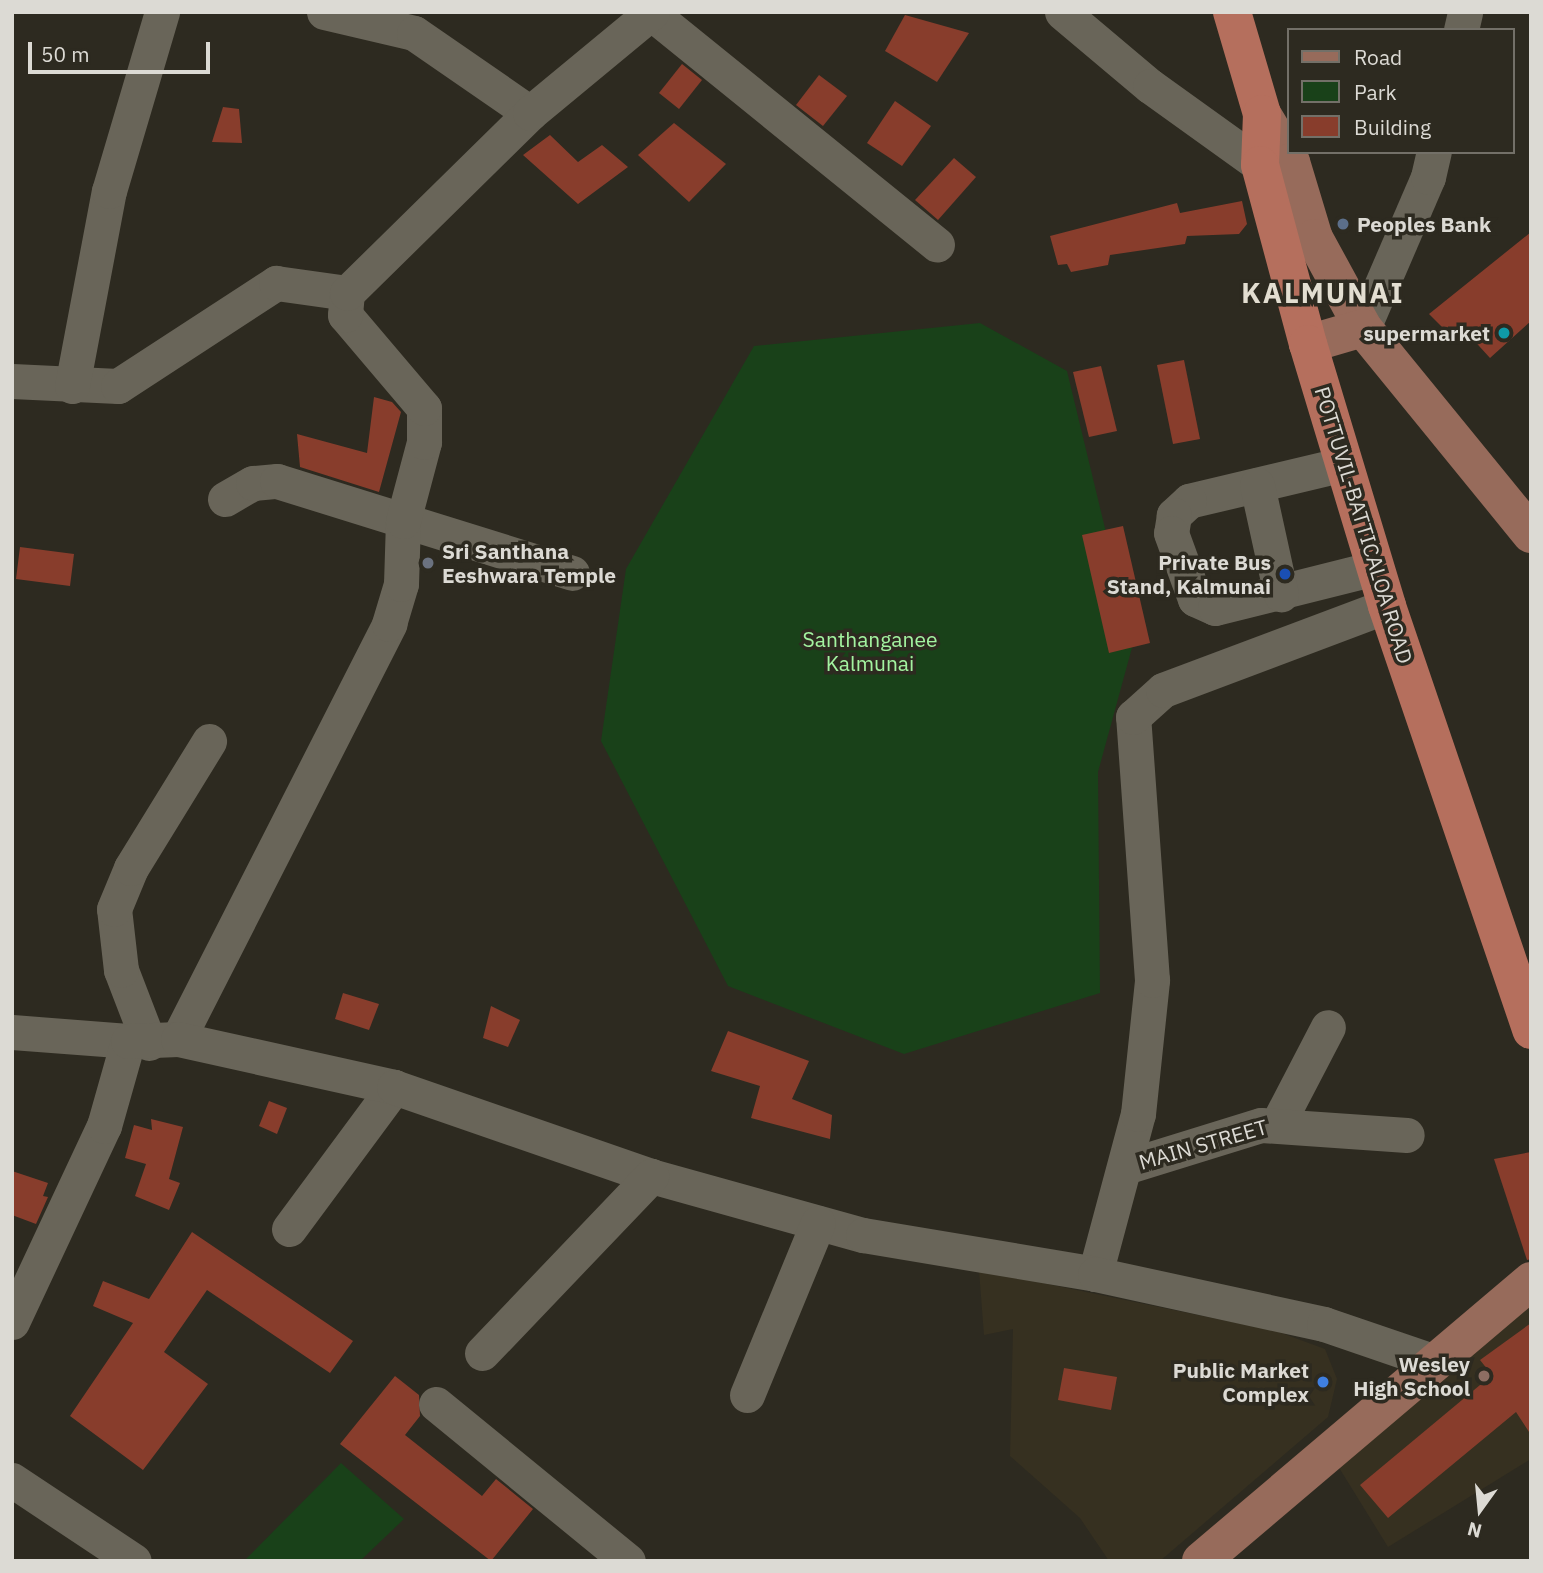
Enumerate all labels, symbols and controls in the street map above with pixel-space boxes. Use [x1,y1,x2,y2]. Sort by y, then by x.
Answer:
scale bar [32,28,214,72]
legend [1288,28,1515,154]
text: 50 m [41,40,90,68]
text: Road [1354,43,1402,71]
text: Park [1354,78,1397,106]
text: Building [1354,113,1431,141]
place label: Peoples Bank [1357,211,1491,237]
marker: Peoples Bank [1335,216,1351,232]
district label: KALMUNAI [1242,276,1404,310]
place label: supermarket [1363,320,1490,346]
marker: supermarket [1496,325,1512,341]
street label: POTTUVIL-BATTICALOA ROAD [1310,384,1418,666]
place label: Sri Santhana Eeshwara Temple [442,538,616,588]
place label: Private Bus Stand, Kalmunai [1107,549,1271,599]
marker: Sri Santhana Eeshwara Temple [420,555,436,571]
marker: Private Bus Stand, Kalmunai [1277,566,1293,582]
park label: Santhanganee Kalmunai [802,626,938,676]
street label: MAIN STREET [1136,1114,1270,1174]
place label: Wesley High School [1353,1351,1470,1401]
place label: Public Market Complex [1173,1357,1309,1407]
marker: Wesley High School [1476,1368,1492,1384]
marker: Public Market Complex [1315,1374,1331,1390]
north arrow [1445,1475,1515,1545]
text: N [1465,1517,1484,1544]

